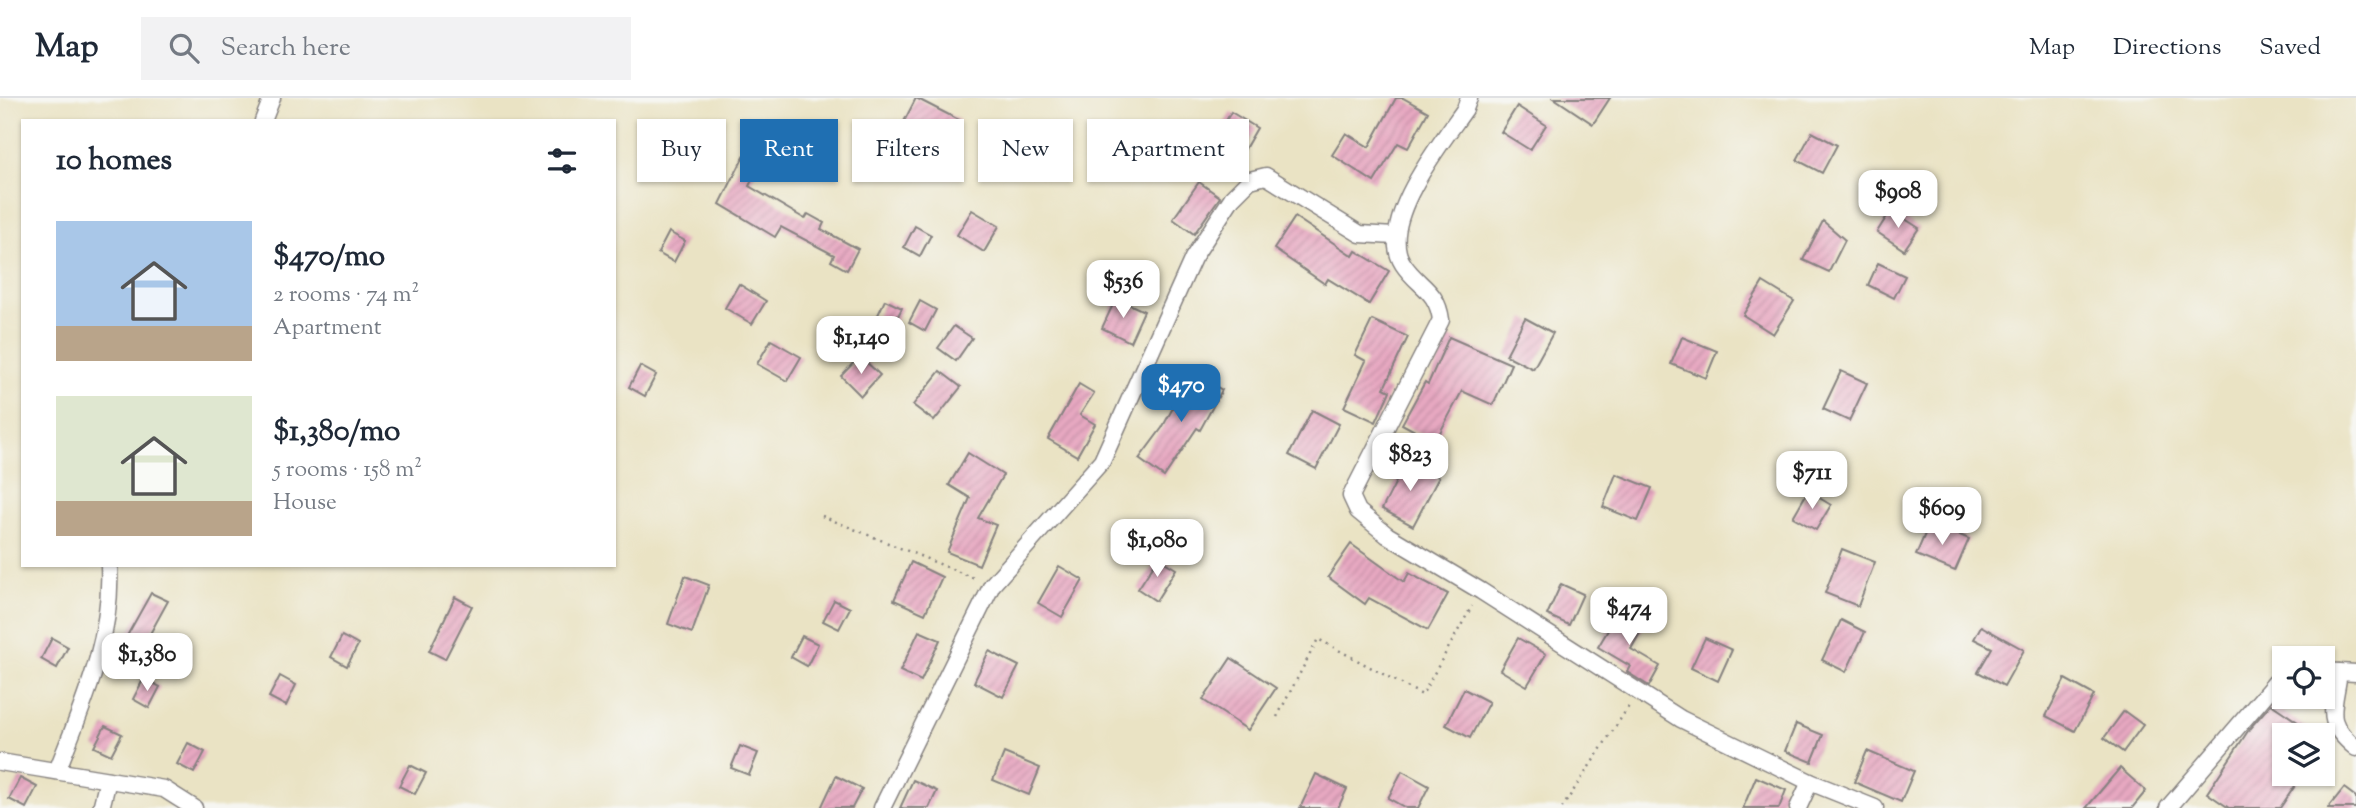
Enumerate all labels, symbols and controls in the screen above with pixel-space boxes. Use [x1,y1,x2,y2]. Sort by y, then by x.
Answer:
search box [141,17,631,80]
text: Map [35,24,99,72]
icon: search [165,29,203,67]
text: Search here [221,30,351,67]
text: Map [2029,31,2075,65]
text: Directions [2113,31,2221,65]
text: Saved [2259,31,2321,65]
chip: Buy [637,119,726,182]
chip: Rent [740,119,838,182]
chip: Filters [852,119,964,182]
chip: New [978,119,1073,182]
chip: Apartment [1087,119,1249,182]
text: 10 homes [56,140,172,183]
icon: filters [543,142,581,180]
pin: $908 [1857,170,1939,230]
text: $908 [1874,176,1922,209]
text: $470/mo [273,236,385,279]
icon: home [112,249,196,333]
pin: $536 [1082,260,1164,320]
text: $536 [1103,266,1143,299]
text: 2 rooms · 74 m² [273,279,419,312]
text: Apartment [273,312,382,345]
pin: $1,140 [804,316,918,376]
text: $1,140 [832,322,890,355]
pin: $470 [1140,364,1222,424]
text: $470 [1157,370,1205,403]
text: $1,380/mo [273,411,400,454]
icon: home [112,424,196,508]
pin: $823 [1369,434,1451,493]
text: $823 [1388,439,1432,472]
pin: $711 [1771,452,1853,511]
text: 5 rooms · 158 m² [273,454,422,487]
text: $711 [1792,457,1832,490]
text: House [273,487,337,520]
pin: $609 [1901,488,1983,547]
text: $609 [1918,493,1966,526]
pin: $1,080 [1100,519,1214,579]
text: $1,080 [1127,525,1188,558]
pin: $474 [1588,588,1670,647]
text: $474 [1606,593,1652,626]
pin: $1,380 [90,634,204,693]
text: $1,380 [118,639,176,672]
map controls [2272,646,2335,786]
button: locate [2272,646,2335,709]
button: layers [2272,723,2335,786]

